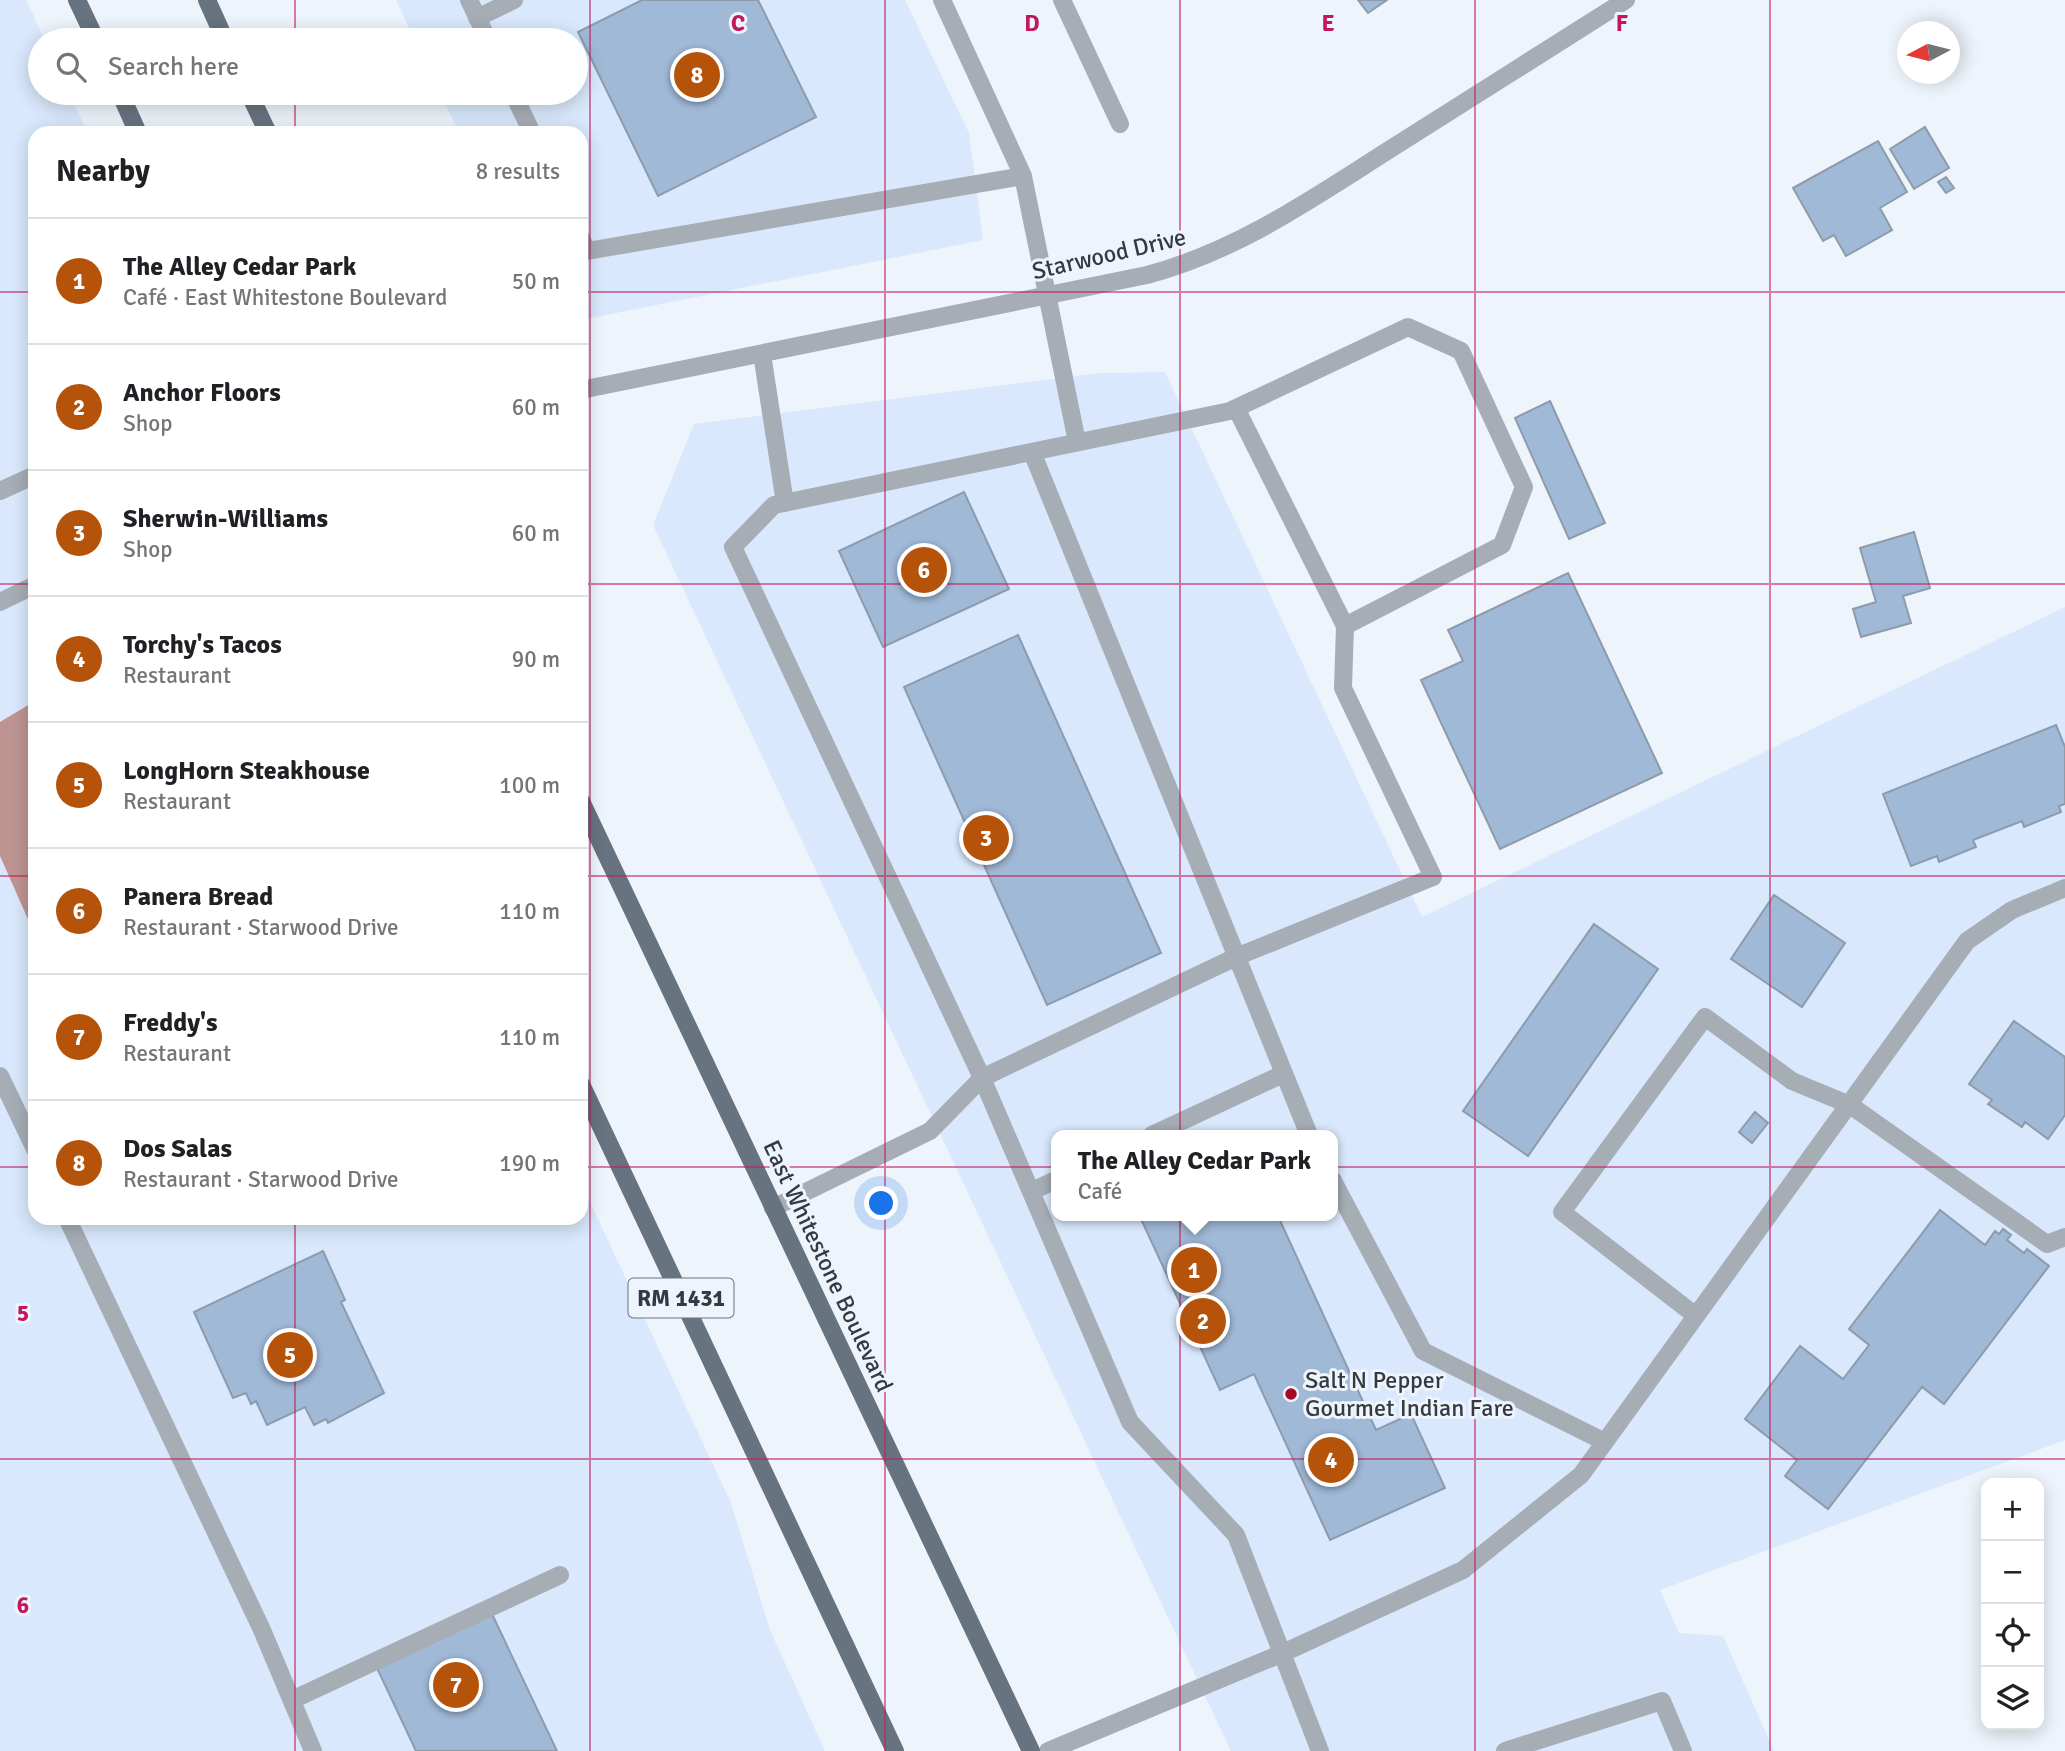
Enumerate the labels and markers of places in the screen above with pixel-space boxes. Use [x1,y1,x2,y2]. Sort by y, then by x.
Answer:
pin: 8 [674,49,720,101]
pin: 6 [901,544,947,596]
pin: 3 [963,812,1009,864]
pin: 1 [1171,1244,1217,1296]
pin: 2 [1180,1295,1226,1347]
pin: 5 [267,1329,313,1381]
place label: Salt N Pepper Gourmet Indian Fare [1305,1365,1514,1423]
marker: Salt N Pepper Gourmet Indian Fare [1283,1386,1299,1402]
pin: 4 [1308,1434,1354,1486]
pin: 7 [433,1659,479,1711]

